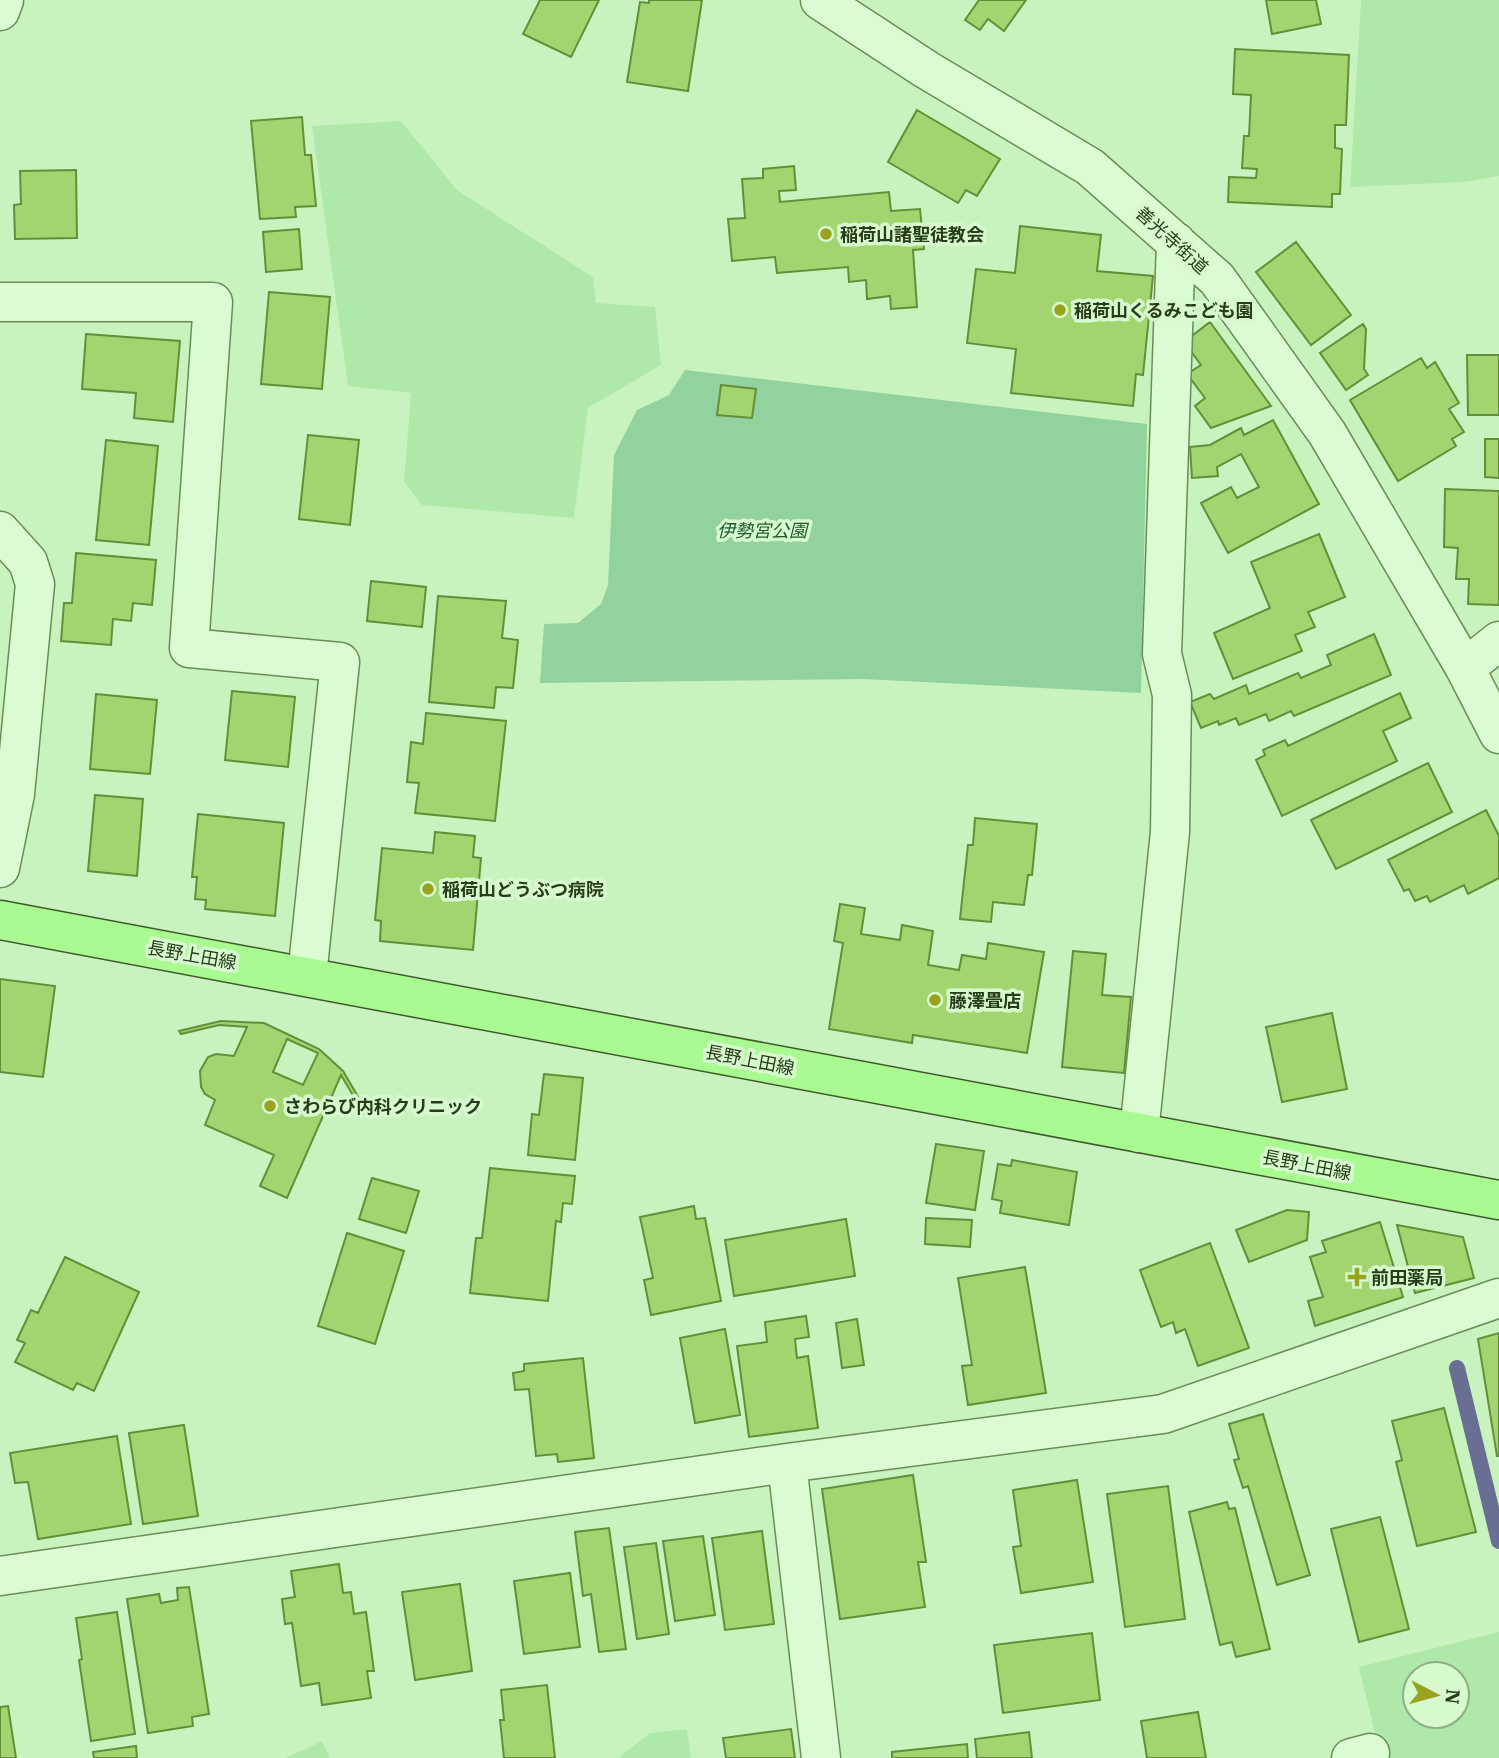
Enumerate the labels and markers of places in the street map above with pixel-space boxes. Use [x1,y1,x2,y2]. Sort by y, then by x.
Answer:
place label: 稲荷山諸聖徒教会 [840,223,984,246]
marker: 稲荷山諸聖徒教会 [818,226,834,242]
place label: 稲荷山くるみこども園 [1074,299,1254,322]
marker: 稲荷山くるみこども園 [1052,302,1068,318]
place label: 稲荷山どうぶつ病院 [442,878,604,901]
marker: 稲荷山どうぶつ病院 [420,881,436,897]
place label: 藤澤畳店 [949,989,1021,1012]
marker: 藤澤畳店 [927,992,943,1008]
place label: さわらび内科クリニック [284,1095,482,1118]
marker: さわらび内科クリニック [262,1098,278,1114]
place label: 前田薬局 [1371,1266,1443,1289]
marker: 前田薬局 [1349,1269,1365,1285]

